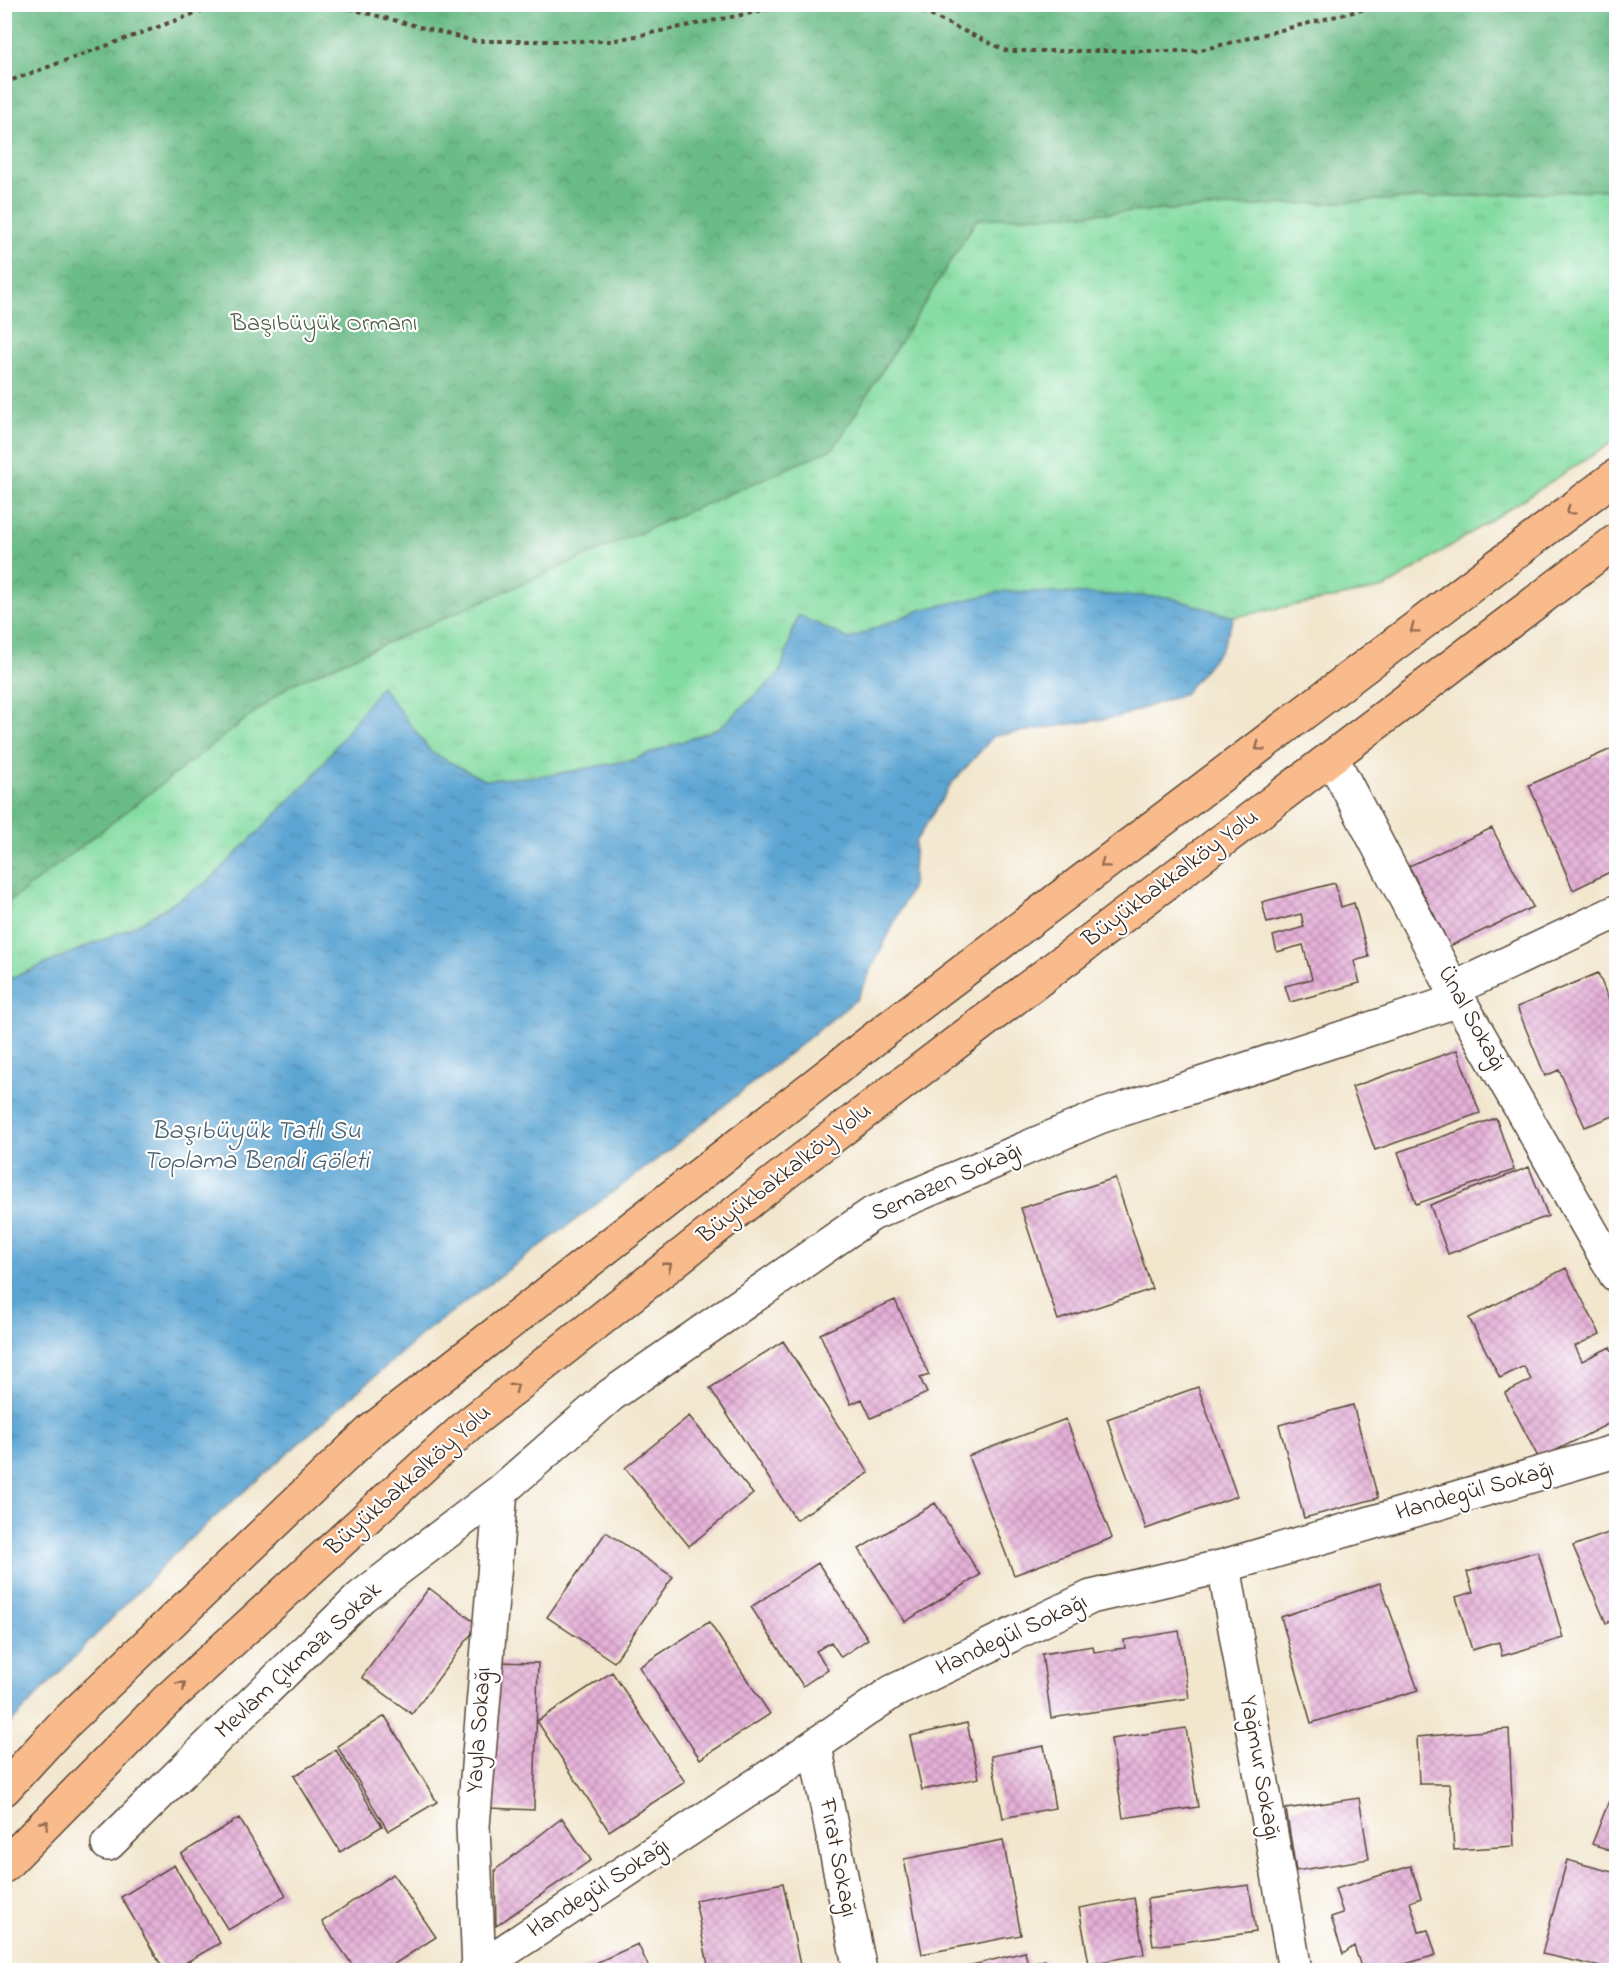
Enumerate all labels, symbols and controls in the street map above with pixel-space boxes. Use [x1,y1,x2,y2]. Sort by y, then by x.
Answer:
park label: Başıbüyük Ormanı [230,307,417,343]
one-way arrow [1566,504,1577,515]
one-way arrow [1410,621,1421,632]
one-way arrow [1255,739,1266,750]
street label: Büyükbakkalköy Yolu [1075,801,1267,958]
one-way arrow [1099,857,1110,868]
street label: Ünal Sokağı [1428,960,1514,1078]
street label: Büyükbakkalköy Yolu [689,1095,880,1255]
water label: Başıbüyük Tatlı Su Toplama Bendi Göleti [143,1113,371,1181]
street label: Semazen Sokağı [866,1134,1028,1232]
one-way arrow [661,1263,672,1274]
one-way arrow [509,1384,520,1395]
street label: Büyükbakkalköy Yolu [317,1397,501,1567]
street label: Handegül Sokağı [1392,1453,1558,1531]
street label: Mevlam Çıkmazı Sokak [208,1574,391,1748]
street label: Handegül Sokağı [931,1586,1093,1686]
street label: Yayla Sokağı [458,1666,503,1794]
one-way arrow [176,1681,186,1692]
street label: Yağmur Sokağı [1229,1693,1289,1843]
street label: Fırat Sokağı [808,1795,866,1920]
one-way arrow [38,1821,49,1832]
street label: Handegül Sokağı [521,1830,677,1948]

